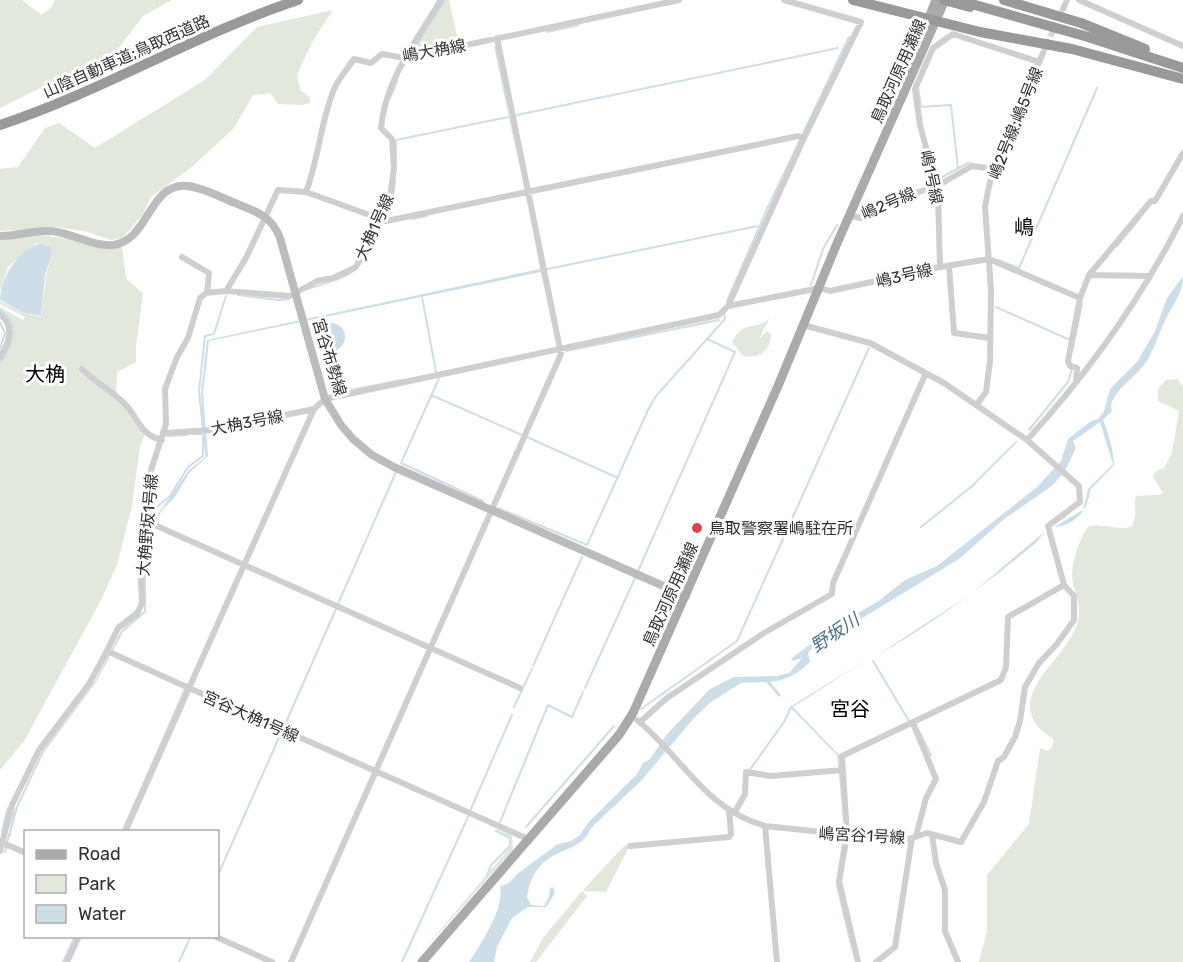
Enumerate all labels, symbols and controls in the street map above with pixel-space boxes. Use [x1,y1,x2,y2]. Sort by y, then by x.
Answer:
street label: 山陰自動車道;鳥取西道路 [40,11,212,102]
street label: 鳥取河原用瀬線 [867,16,930,126]
street label: 嶋大桷線 [401,36,467,65]
street label: 嶋2号線;嶋5号線 [984,64,1047,182]
street label: 嶋1号線 [917,148,947,206]
street label: 嶋2号線 [858,184,918,223]
street label: 大桷1号線 [351,191,398,263]
district label: 嶋 [1014,215,1034,239]
street label: 嶋3号線 [874,260,934,291]
street label: 宮谷布勢線 [309,316,350,398]
district label: 大桷 [25,362,65,386]
street label: 大桷3号線 [209,406,285,439]
street label: 大桷野坂1号線 [134,473,161,577]
place label: 鳥取警察署嶋駐在所 [709,519,853,538]
marker: 鳥取警察署嶋駐在所 [690,521,704,535]
street label: 鳥取河原用瀬線 [639,539,702,649]
water label: 野坂川 [806,608,865,657]
street label: 宮谷大桷1号線 [200,687,302,746]
district label: 宮谷 [830,697,870,721]
street label: 嶋宮谷1号線 [818,824,906,847]
legend [24,830,219,938]
text: Road [78,843,121,865]
text: Park [78,873,116,895]
text: Water [78,903,126,925]

